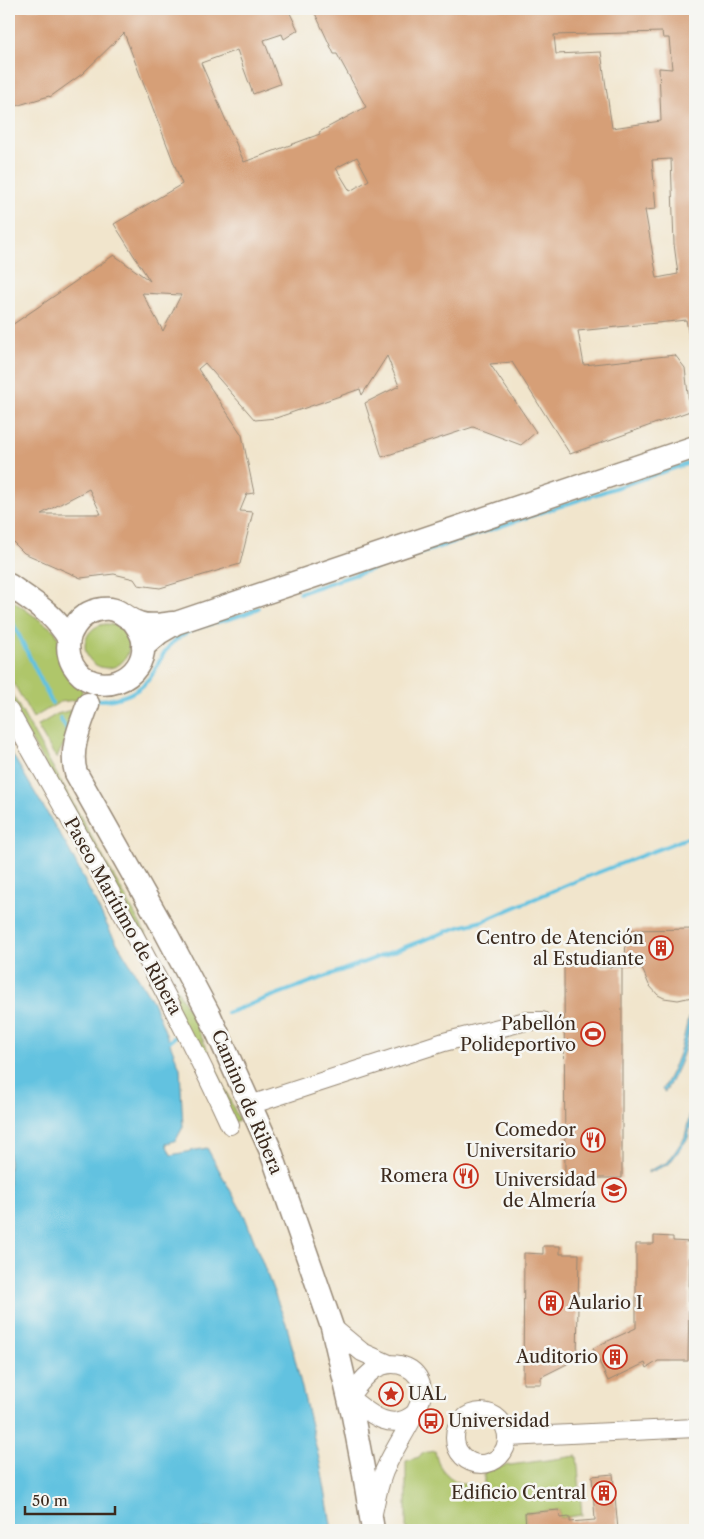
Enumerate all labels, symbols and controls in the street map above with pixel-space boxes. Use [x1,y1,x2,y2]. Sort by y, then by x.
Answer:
street label: Paseo Marítimo de Ribera [59,813,187,1019]
place label: Centro de Atención al Estudiante [476,927,644,970]
building icon: Centro de Atención al Estudiante [648,935,674,961]
place label: Pabellón Polideportivo [460,1013,576,1056]
sports icon: Pabellón Polideportivo [580,1021,606,1047]
street label: Camino de Ribera [207,1026,288,1178]
place label: Comedor Universitario [466,1119,576,1162]
restaurant icon: Comedor Universitario [580,1127,606,1153]
restaurant icon: Romera [453,1163,479,1189]
place label: Romera [380,1165,449,1187]
place label: Universidad de Almería [494,1169,597,1212]
school or university icon: Universidad de Almería [601,1177,627,1203]
building icon: Aulario I [538,1290,564,1316]
place label: Aulario I [567,1292,643,1314]
building icon: Auditorio [602,1344,628,1370]
place label: Auditorio [515,1346,598,1368]
place icon: UAL [378,1381,404,1407]
place label: UAL [408,1383,447,1405]
bus stop icon: Universidad [418,1408,444,1434]
place label: Universidad [448,1410,550,1432]
building icon: Edificio Central [591,1480,617,1506]
place label: Edificio Central [451,1482,586,1504]
scale bar [25,1484,115,1516]
text: 50 m [32,1491,68,1510]

